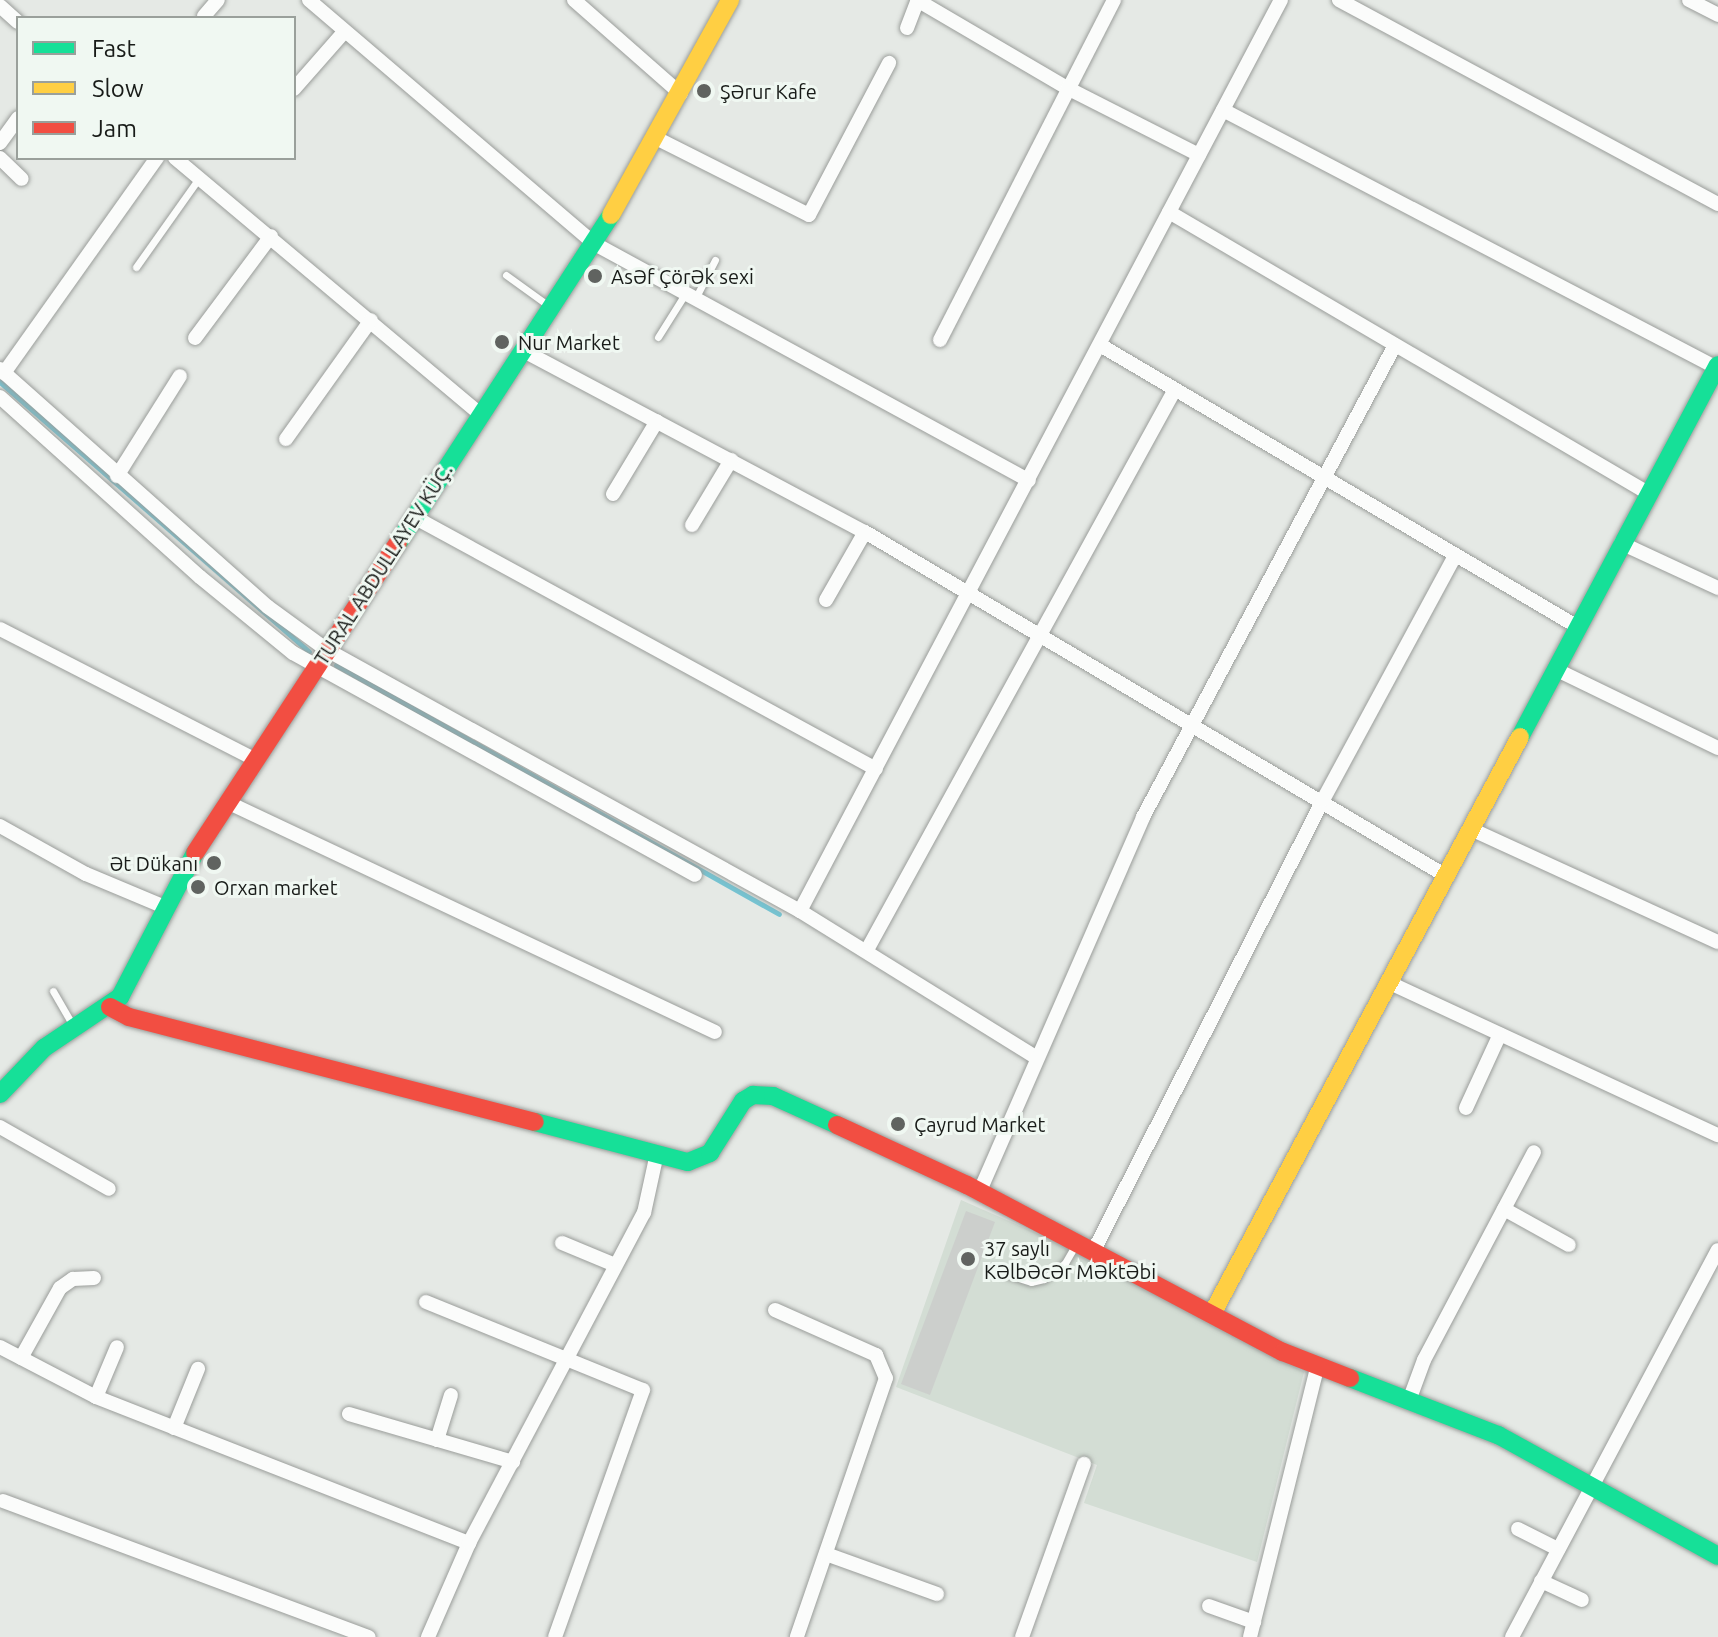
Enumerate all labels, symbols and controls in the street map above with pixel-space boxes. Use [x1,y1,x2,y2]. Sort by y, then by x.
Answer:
legend [16,16,296,160]
text: Fast [92,35,136,62]
text: Slow [92,75,144,102]
place label: Şərur Kafe [720,79,817,103]
marker: Şərur Kafe [695,82,713,100]
text: Jam [92,115,137,142]
place label: Asəf Çörək sexi [611,264,754,288]
marker: Asəf Çörək sexi [586,267,604,285]
place label: Nur Market [518,330,620,354]
marker: Nur Market [493,333,511,351]
street label: TURAL ABDULLAYEV KÜÇ. [309,459,457,669]
place label: Ət Dükanı [109,851,198,875]
marker: Ət Dükanı [205,854,223,872]
place label: Orxan market [214,875,338,899]
marker: Orxan market [189,878,207,896]
place label: Çayrud Market [914,1112,1045,1136]
marker: Çayrud Market [889,1115,907,1133]
place label: 37 saylı Kəlbəcər Məktəbi [984,1236,1156,1283]
marker: 37 saylı Kəlbəcər Məktəbi [959,1250,977,1268]

